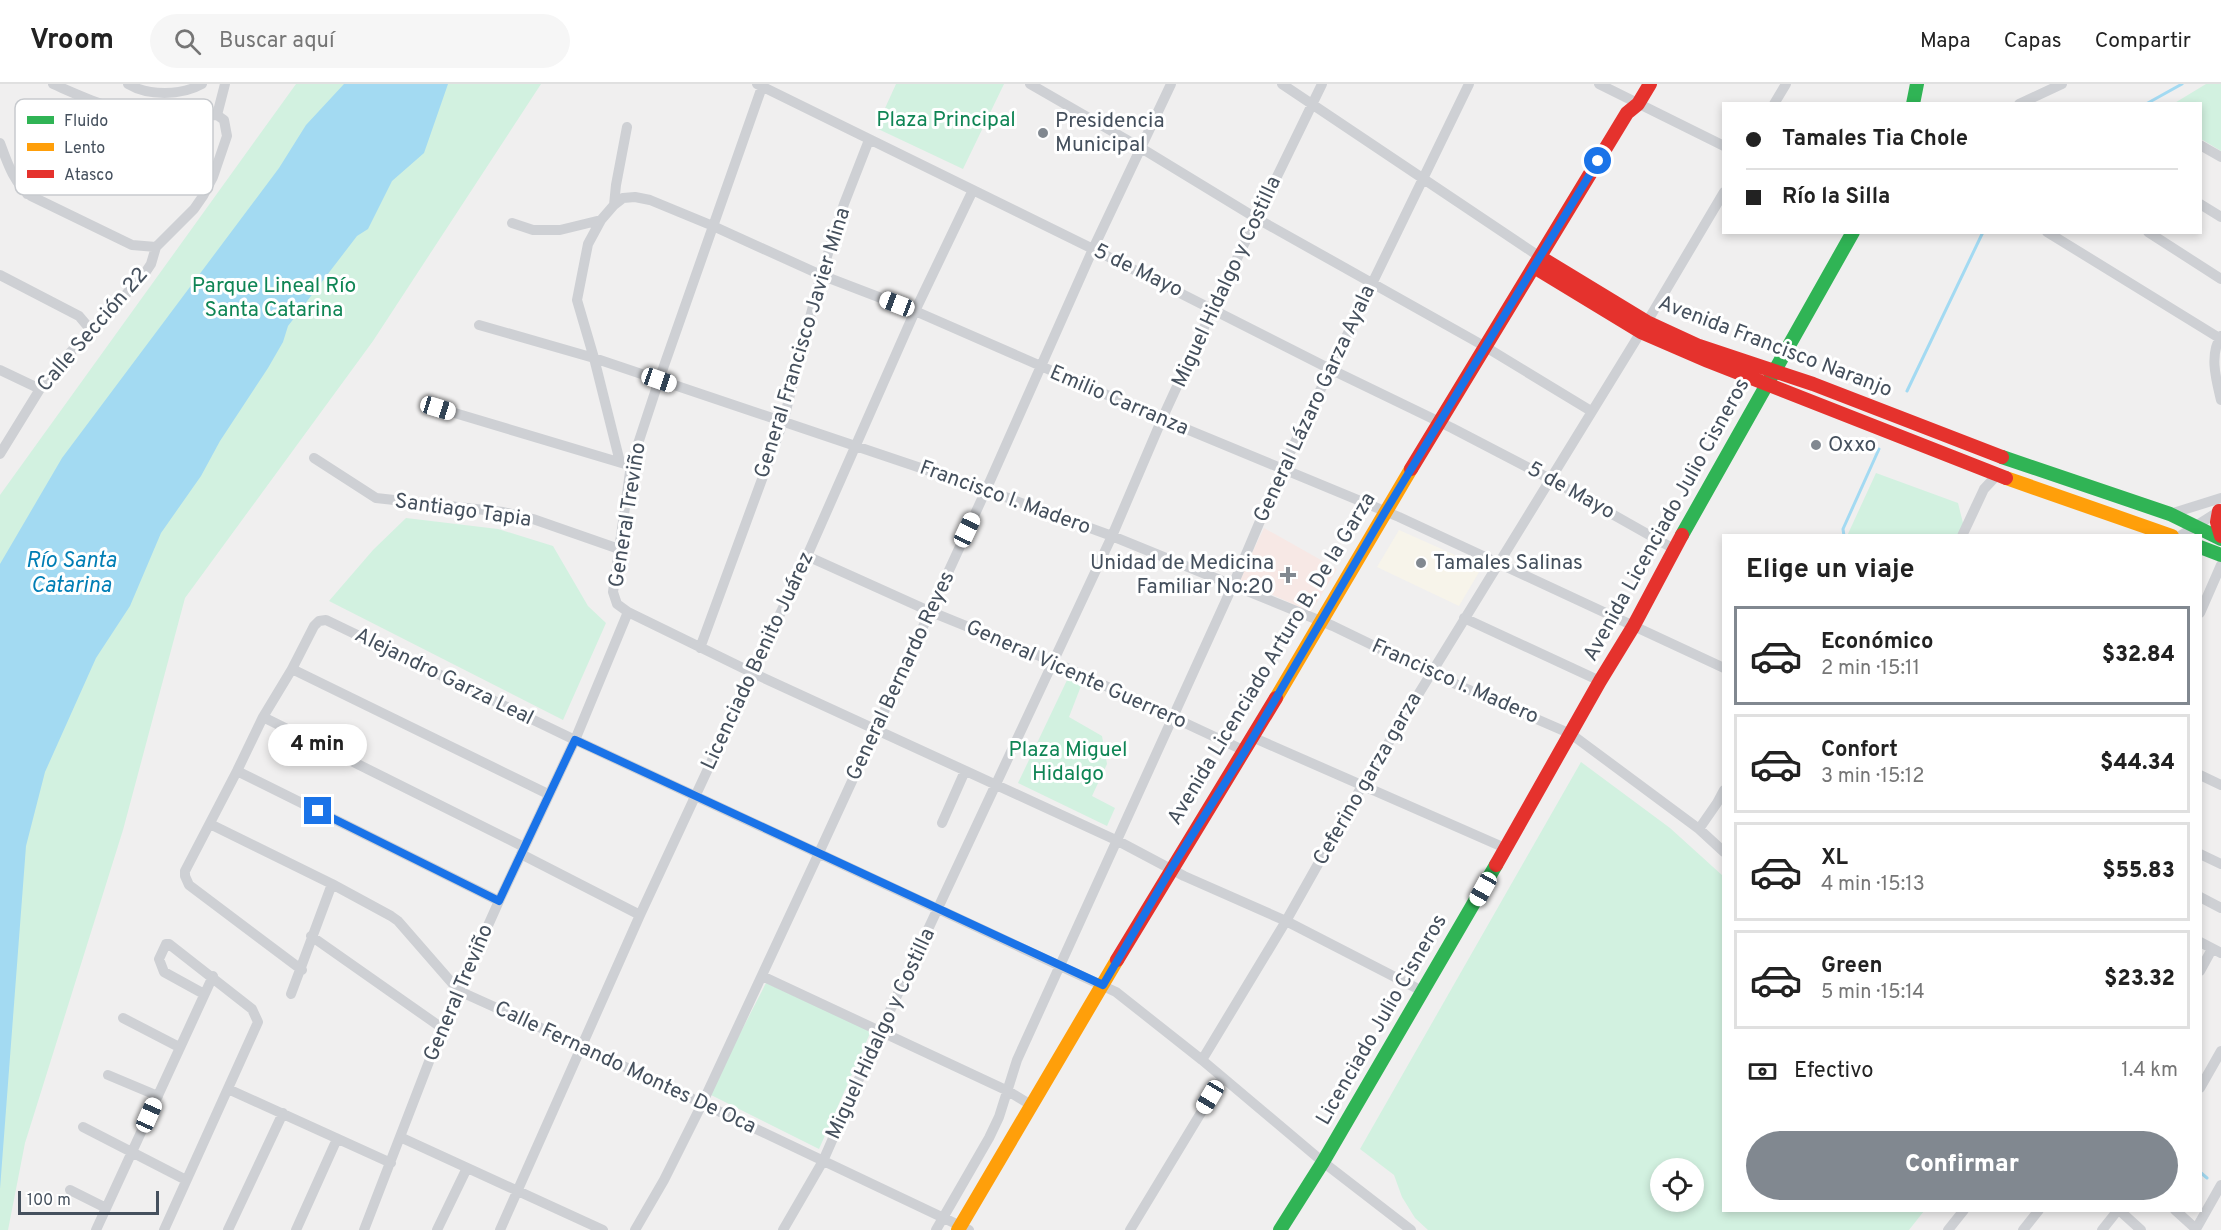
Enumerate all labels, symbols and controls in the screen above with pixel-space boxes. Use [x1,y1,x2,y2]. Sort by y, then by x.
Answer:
search box [150,14,570,68]
text: Vroom [30,23,114,59]
icon: search [171,25,204,58]
text: Buscar aquí [219,28,335,55]
text: Mapa [1920,28,1971,55]
text: Capas [2004,28,2062,55]
text: Compartir [2095,28,2191,55]
legend [15,99,213,195]
park label: Plaza Principal [876,107,1016,134]
place label: Presidencia Municipal [1055,108,1164,159]
text: Fluido [64,112,108,132]
marker: Presidencia Municipal [1036,126,1050,140]
text: Tamales Tia Chole [1782,126,1968,153]
text: Lento [64,139,105,159]
route start [1584,147,1611,174]
text: Atasco [64,166,113,186]
street label: Miguel Hidalgo y Costilla [1166,172,1288,392]
text: Río la Silla [1782,184,1890,211]
street label: General Francisco Javier Mina [749,204,857,482]
street label: 5 de Mayo [1089,238,1187,304]
street label: Calle Sección 22 [31,262,155,398]
park label: Parque Lineal Río Santa Catarina [192,273,356,324]
street label: General Lázaro Garza Ayala [1248,281,1382,527]
car [877,289,917,319]
street label: Avenida Francisco Naranjo [1654,290,1896,404]
street label: Emilio Carranza [1045,360,1193,442]
car [639,366,679,394]
street label: Avenida Licenciado Julio Cisneros [1578,374,1756,666]
car [418,394,458,422]
place label: Oxxo [1828,432,1876,459]
marker: Oxxo [1809,438,1823,452]
street label: General Treviño [603,441,653,589]
street label: Francisco I. Madero [916,455,1094,541]
street label: 5 de Mayo [1522,456,1620,526]
street label: Santiago Tapia [393,488,533,534]
street label: Avenida Licenciado Arturo B. De la Garza [1162,488,1382,830]
car [951,510,983,550]
water label: Río Santa Catarina [26,548,117,600]
street label: Licenciado Benito Juárez [696,548,820,774]
place label: Unidad de Medicina Familiar No:20 [1090,550,1274,601]
place label: Tamales Salinas [1433,550,1583,577]
text: Elige un viaje [1746,553,1915,587]
marker: Tamales Salinas [1414,556,1428,570]
marker: Unidad de Medicina Familiar No:20 [1279,566,1297,584]
street label: General Bernardo Reyes [841,567,961,785]
street label: General Vicente Guerrero [961,614,1191,736]
street label: Alejandro Garza Leal [350,622,538,732]
icon: car [1749,629,1803,683]
text: Económico [1821,629,1934,656]
street label: Francisco I. Madero [1367,633,1543,731]
text: $32.84 [2102,642,2175,669]
text: 2 min · 15:11 [1821,656,1920,682]
street label: Ceferino garza garza [1307,688,1429,870]
callout: 4 min [268,724,368,766]
text: 4 min [291,732,344,758]
park label: Plaza Miguel Hidalgo [1009,737,1127,788]
icon: car [1749,737,1803,791]
text: Confort [1821,737,1898,764]
text: $44.34 [2100,750,2175,777]
text: 3 min · 15:12 [1821,764,1925,790]
route end [304,797,331,824]
icon: car [1749,845,1803,899]
text: XL [1821,845,1848,872]
text: $55.83 [2102,858,2175,885]
car [1466,869,1500,909]
text: 4 min · 15:13 [1821,872,1925,898]
street label: Licenciado Julio Cisneros [1311,910,1453,1130]
street label: General Treviño [418,920,500,1066]
street label: Miguel Hidalgo y Costilla [820,924,942,1144]
icon: car [1749,953,1803,1007]
text: Green [1821,953,1883,980]
text: $23.32 [2104,966,2175,993]
text: 5 min · 15:14 [1821,980,1925,1006]
street label: Calle Fernando Montes De Oca [490,995,760,1141]
icon: cash [1746,1055,1779,1088]
text: Efectivo [1794,1058,1874,1085]
text: 1.4 km [2121,1058,2178,1084]
car [1193,1077,1227,1117]
car [133,1095,165,1135]
button: Confirmar [1746,1131,2178,1200]
map controls [1650,1158,1704,1212]
button: locate [1650,1158,1704,1212]
scale bar [18,1188,159,1216]
text: 100 m [27,1191,71,1211]

